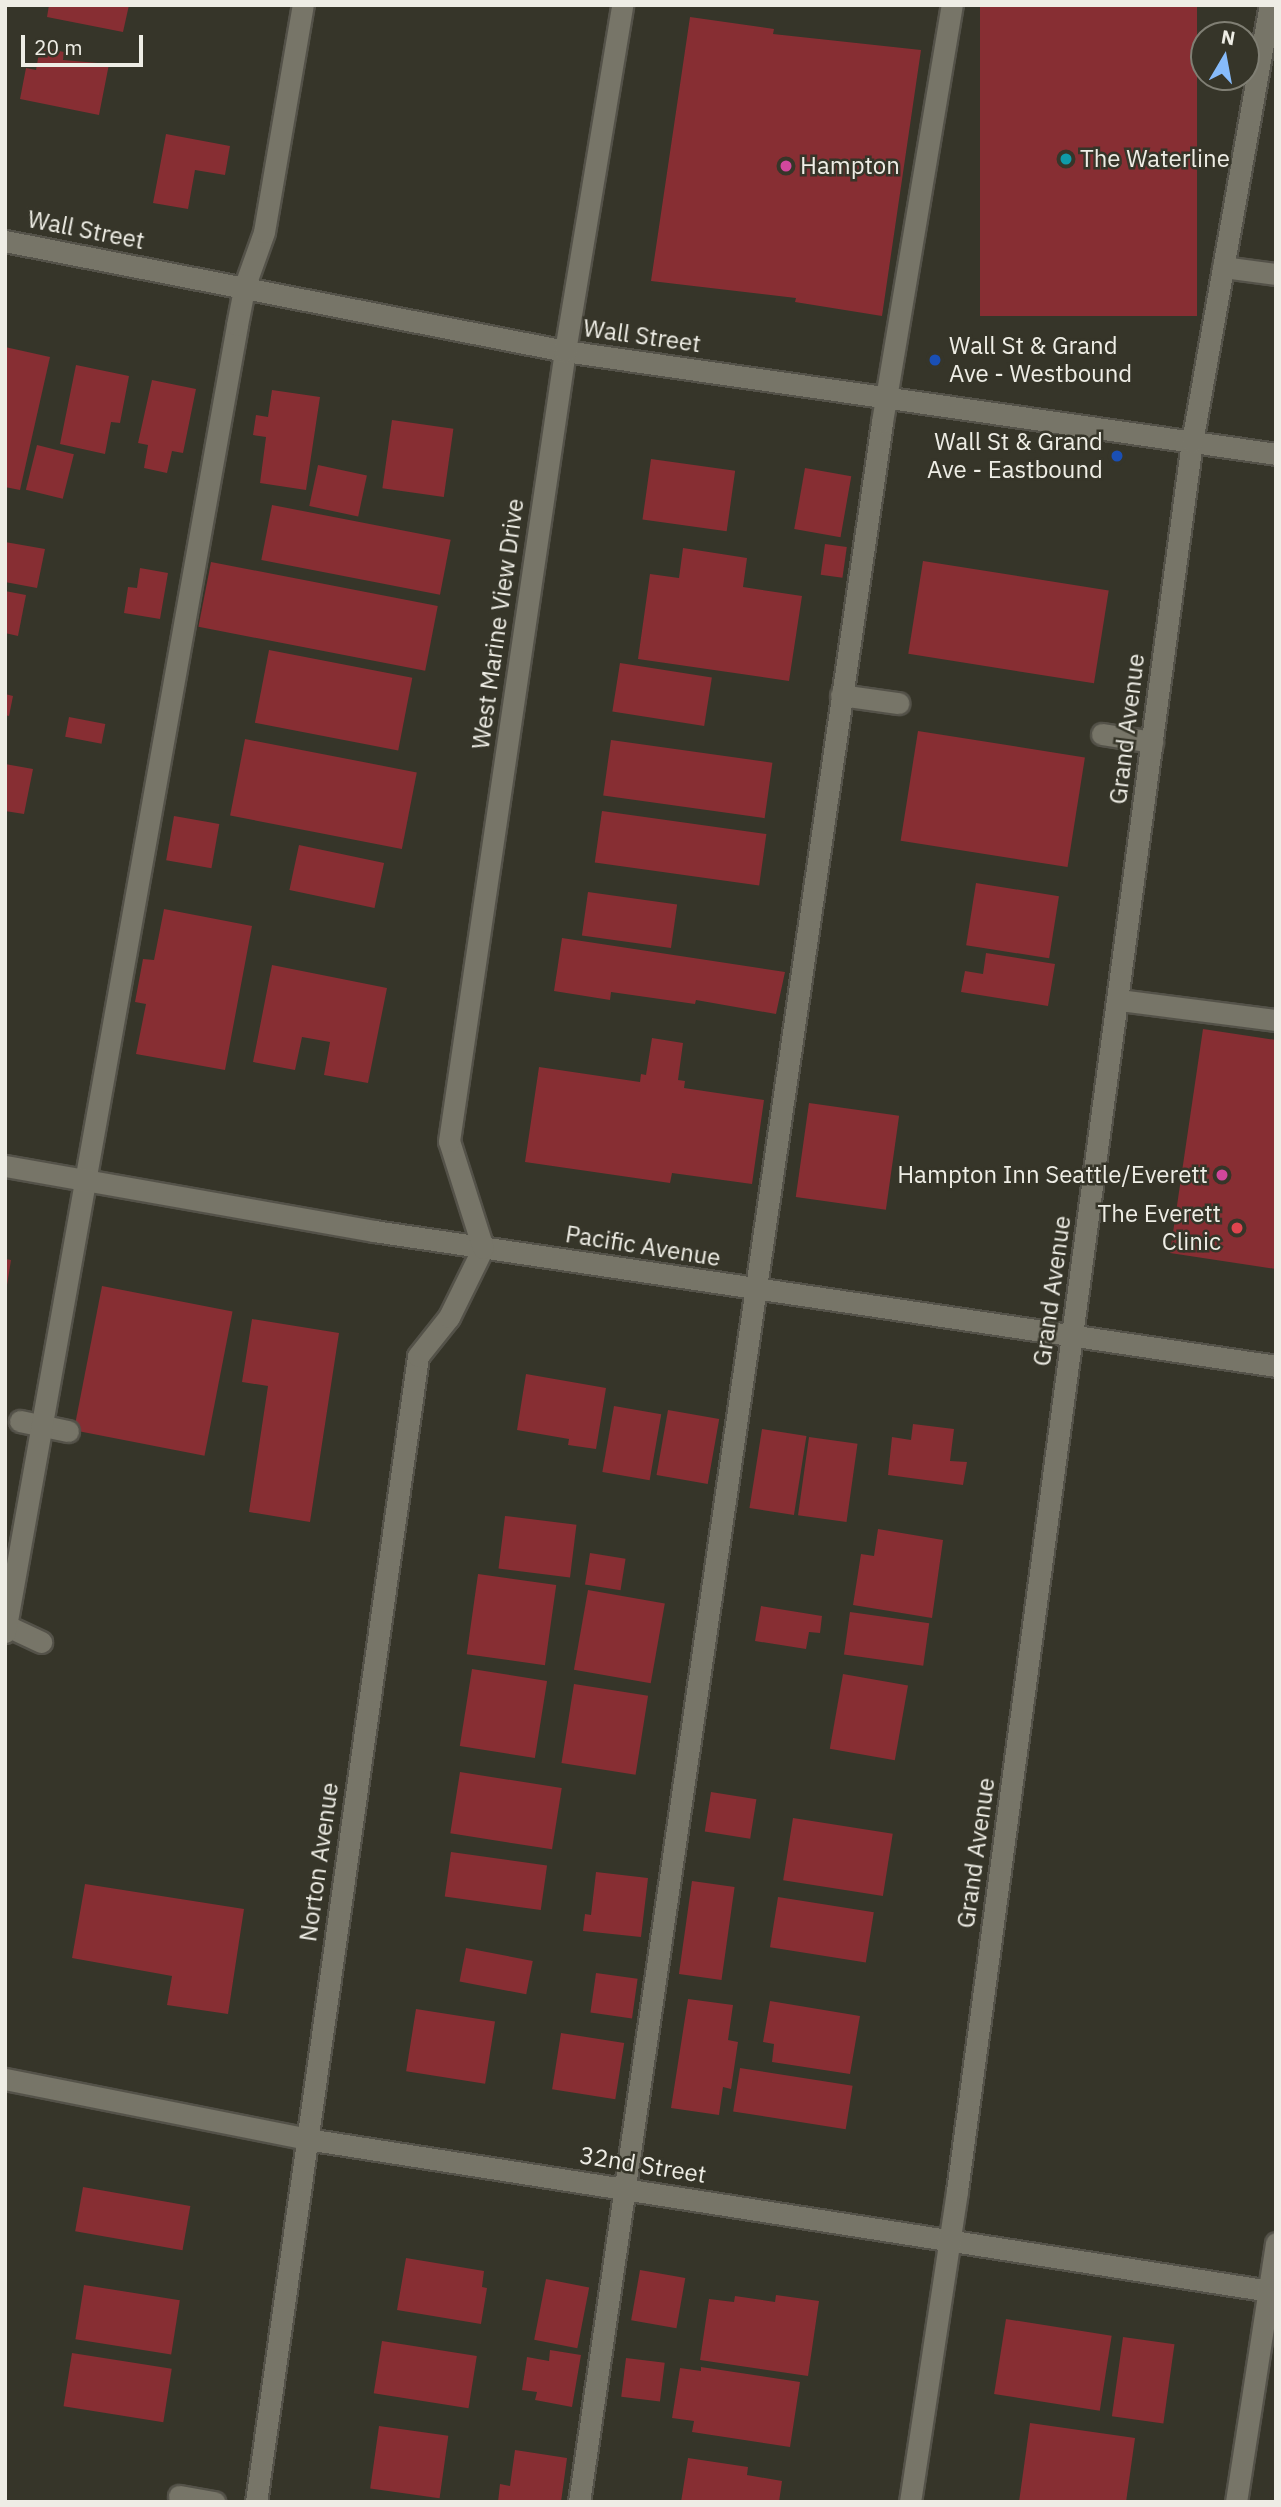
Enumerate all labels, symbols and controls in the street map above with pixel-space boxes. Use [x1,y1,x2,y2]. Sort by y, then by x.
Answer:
scale bar [24,21,147,65]
north arrow [1190,21,1260,91]
text: N [1219,24,1237,50]
text: 20 m [34,33,83,61]
place label: The Waterline [1080,145,1230,173]
marker: The Waterline [1058,151,1074,167]
place label: Hampton [800,152,900,180]
marker: Hampton [778,158,794,174]
street label: Wall Street [25,205,147,255]
street label: Wall Street [581,314,703,358]
place label: Wall St & Grand Ave - Westbound [949,332,1132,388]
marker: Wall St & Grand Ave - Westbound [927,352,943,368]
place label: Wall St & Grand Ave - Eastbound [927,428,1103,484]
marker: Wall St & Grand Ave - Eastbound [1109,448,1125,464]
street label: West Marine View Drive [466,497,530,751]
street label: Grand Avenue [1103,652,1151,806]
place label: Hampton Inn Seattle/Everett [897,1161,1208,1189]
marker: Hampton Inn Seattle/Everett [1214,1167,1230,1183]
place label: The Everett Clinic [1098,1200,1221,1256]
street label: Grand Avenue [1027,1214,1077,1368]
marker: The Everett Clinic [1227,1218,1247,1238]
street label: Pacific Avenue [563,1220,723,1272]
street label: Grand Avenue [951,1776,1001,1930]
street label: Norton Avenue [294,1781,344,1943]
street label: 32nd Street [578,2141,708,2189]

